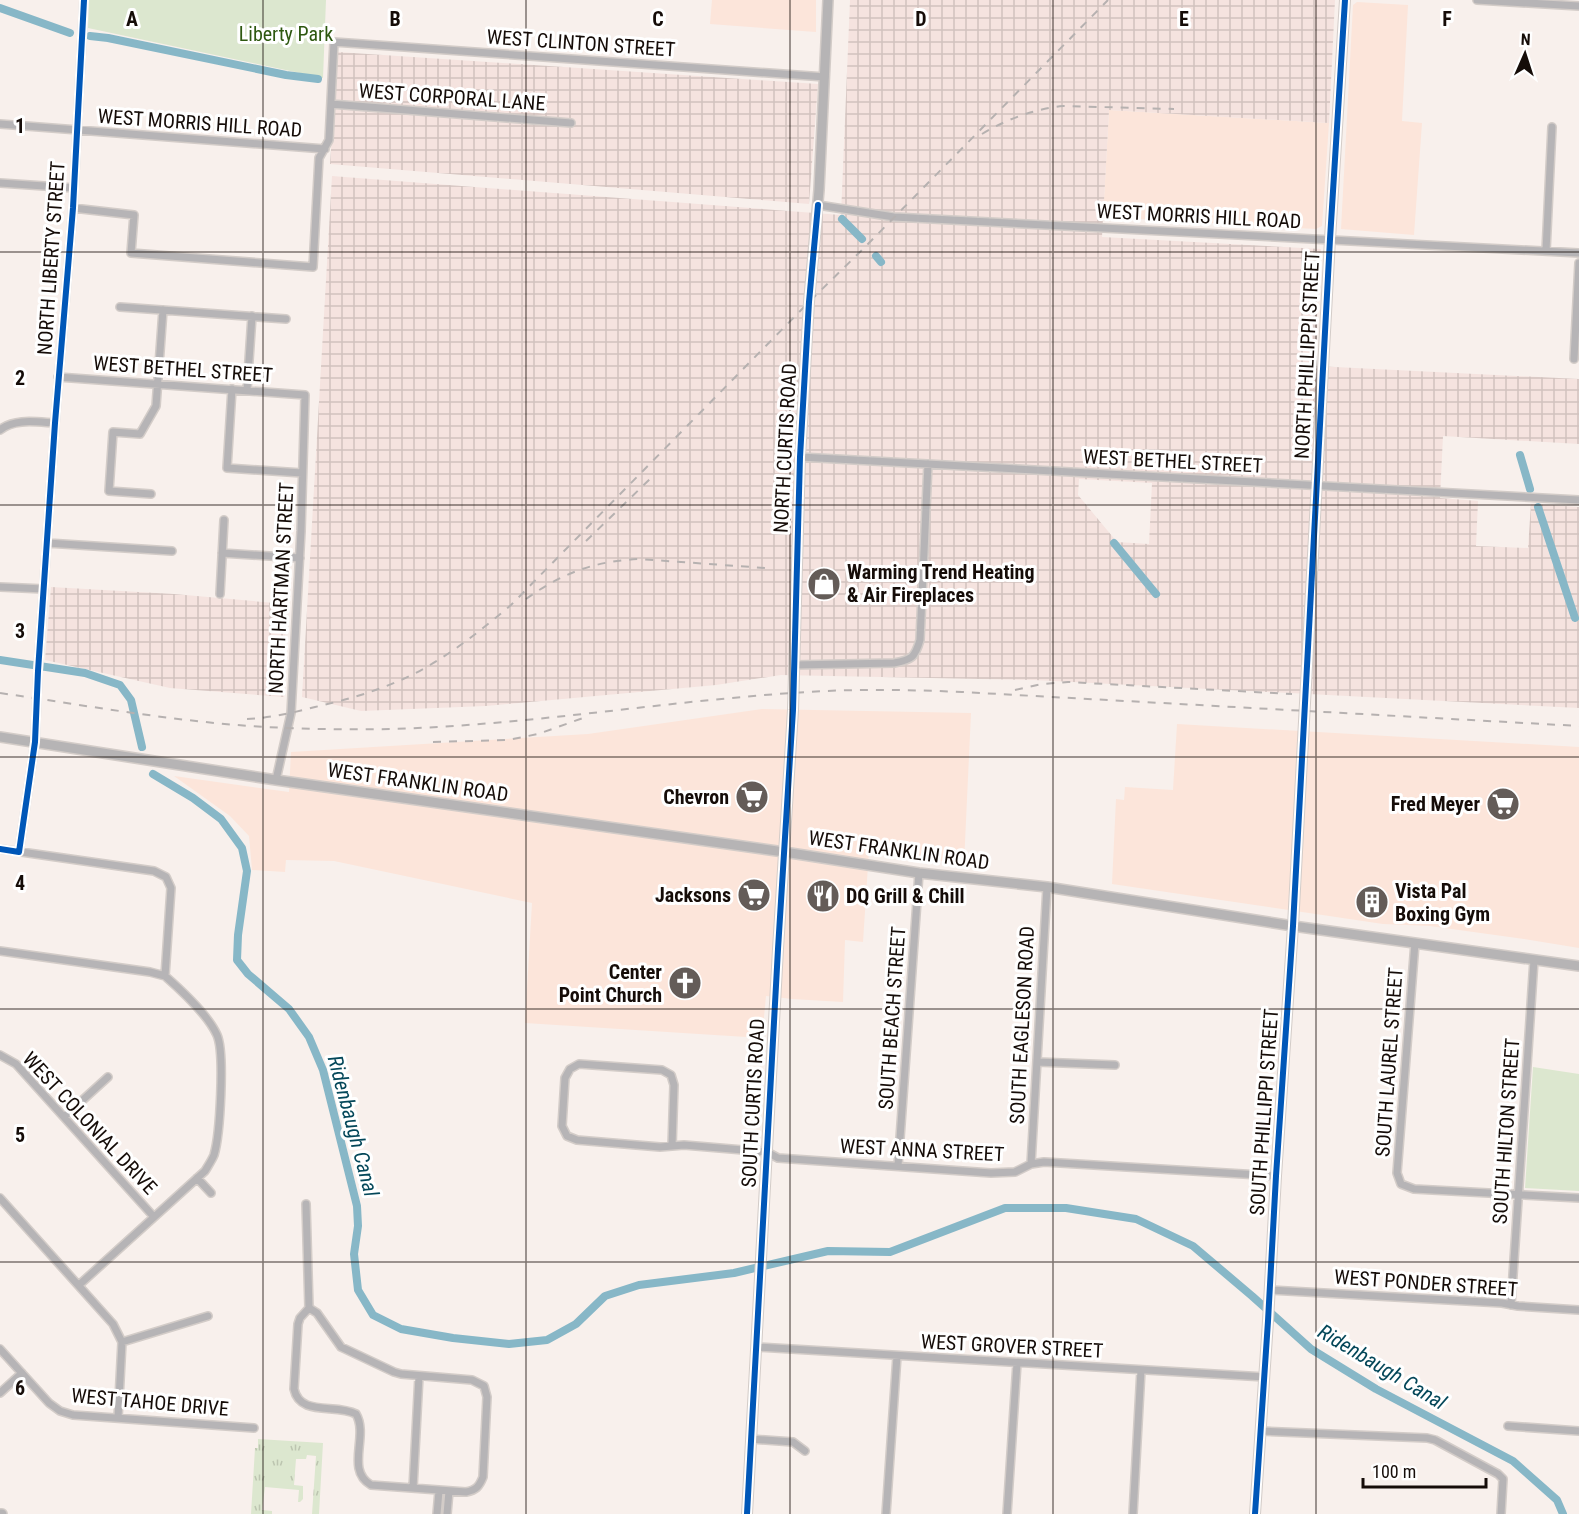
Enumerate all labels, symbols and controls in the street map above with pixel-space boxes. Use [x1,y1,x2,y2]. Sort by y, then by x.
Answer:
text: A [126,7,138,31]
text: B [389,7,401,31]
text: C [652,7,664,31]
text: D [915,7,927,31]
text: E [1179,7,1189,31]
text: F [1442,7,1452,31]
park label: Liberty Park [239,22,333,46]
street label: WEST CLINTON STREET [486,24,676,62]
north arrow [1495,24,1555,84]
text: N [1520,30,1531,49]
street label: WEST CORPORAL LANE [358,79,546,115]
street label: WEST MORRIS HILL ROAD [97,104,303,142]
text: 1 [15,114,25,138]
street label: NORTH LIBERTY STREET [32,160,70,356]
street label: WEST MORRIS HILL ROAD [1096,199,1302,233]
street label: NORTH PHILLIPPI STREET [1290,251,1324,459]
street label: WEST BETHEL STREET [92,351,274,387]
street label: NORTH CURTIS ROAD [769,363,801,533]
text: 2 [15,366,25,390]
street label: WEST BETHEL STREET [1083,444,1263,478]
street label: NORTH HARTMAN STREET [263,482,299,694]
place label: Warming Trend Heating & Air Fireplaces [847,560,1034,607]
shop icon: Warming Trend Heating & Air Fireplaces [806,566,842,602]
text: 3 [15,619,25,643]
street label: WEST FRANKLIN ROAD [326,757,510,807]
supermarket icon: Chevron [734,779,770,815]
place label: Chevron [663,785,729,809]
supermarket icon: Fred Meyer [1485,786,1521,822]
place label: Fred Meyer [1391,792,1480,816]
street label: WEST FRANKLIN ROAD [807,825,991,875]
text: 4 [15,871,25,895]
supermarket icon: Jacksons [736,877,772,913]
restaurant icon: DQ Grill & Chill [805,878,841,914]
place label: Vista Pal Boxing Gym [1395,879,1490,926]
place label: Jacksons [655,883,731,907]
place label: DQ Grill & Chill [846,884,965,908]
building icon: Vista Pal Boxing Gym [1354,884,1390,920]
street label: SOUTH EAGLESON ROAD [1005,925,1039,1125]
street label: SOUTH BEACH STREET [874,926,910,1110]
place label: Center Point Church [559,960,662,1007]
church icon: Center Point Church [667,965,703,1001]
street label: SOUTH LAUREL STREET [1370,966,1408,1158]
street label: SOUTH PHILLIPPI STREET [1245,1008,1283,1216]
street label: SOUTH CURTIS ROAD [737,1018,769,1188]
street label: SOUTH HILTON STREET [1488,1037,1524,1225]
street label: WEST COLONIAL DRIVE [18,1047,162,1199]
water label: Ridenbaugh Canal [323,1053,383,1199]
text: 5 [15,1123,25,1147]
street label: WEST ANNA STREET [839,1134,1005,1166]
street label: WEST PONDER STREET [1333,1265,1519,1301]
water label: Ridenbaugh Canal [1314,1319,1451,1415]
street label: WEST GROVER STREET [920,1329,1104,1363]
text: 6 [15,1376,25,1400]
street label: WEST TAHOE DRIVE [70,1383,230,1421]
scale bar [1363,1451,1486,1489]
text: 100 m [1372,1461,1416,1482]

